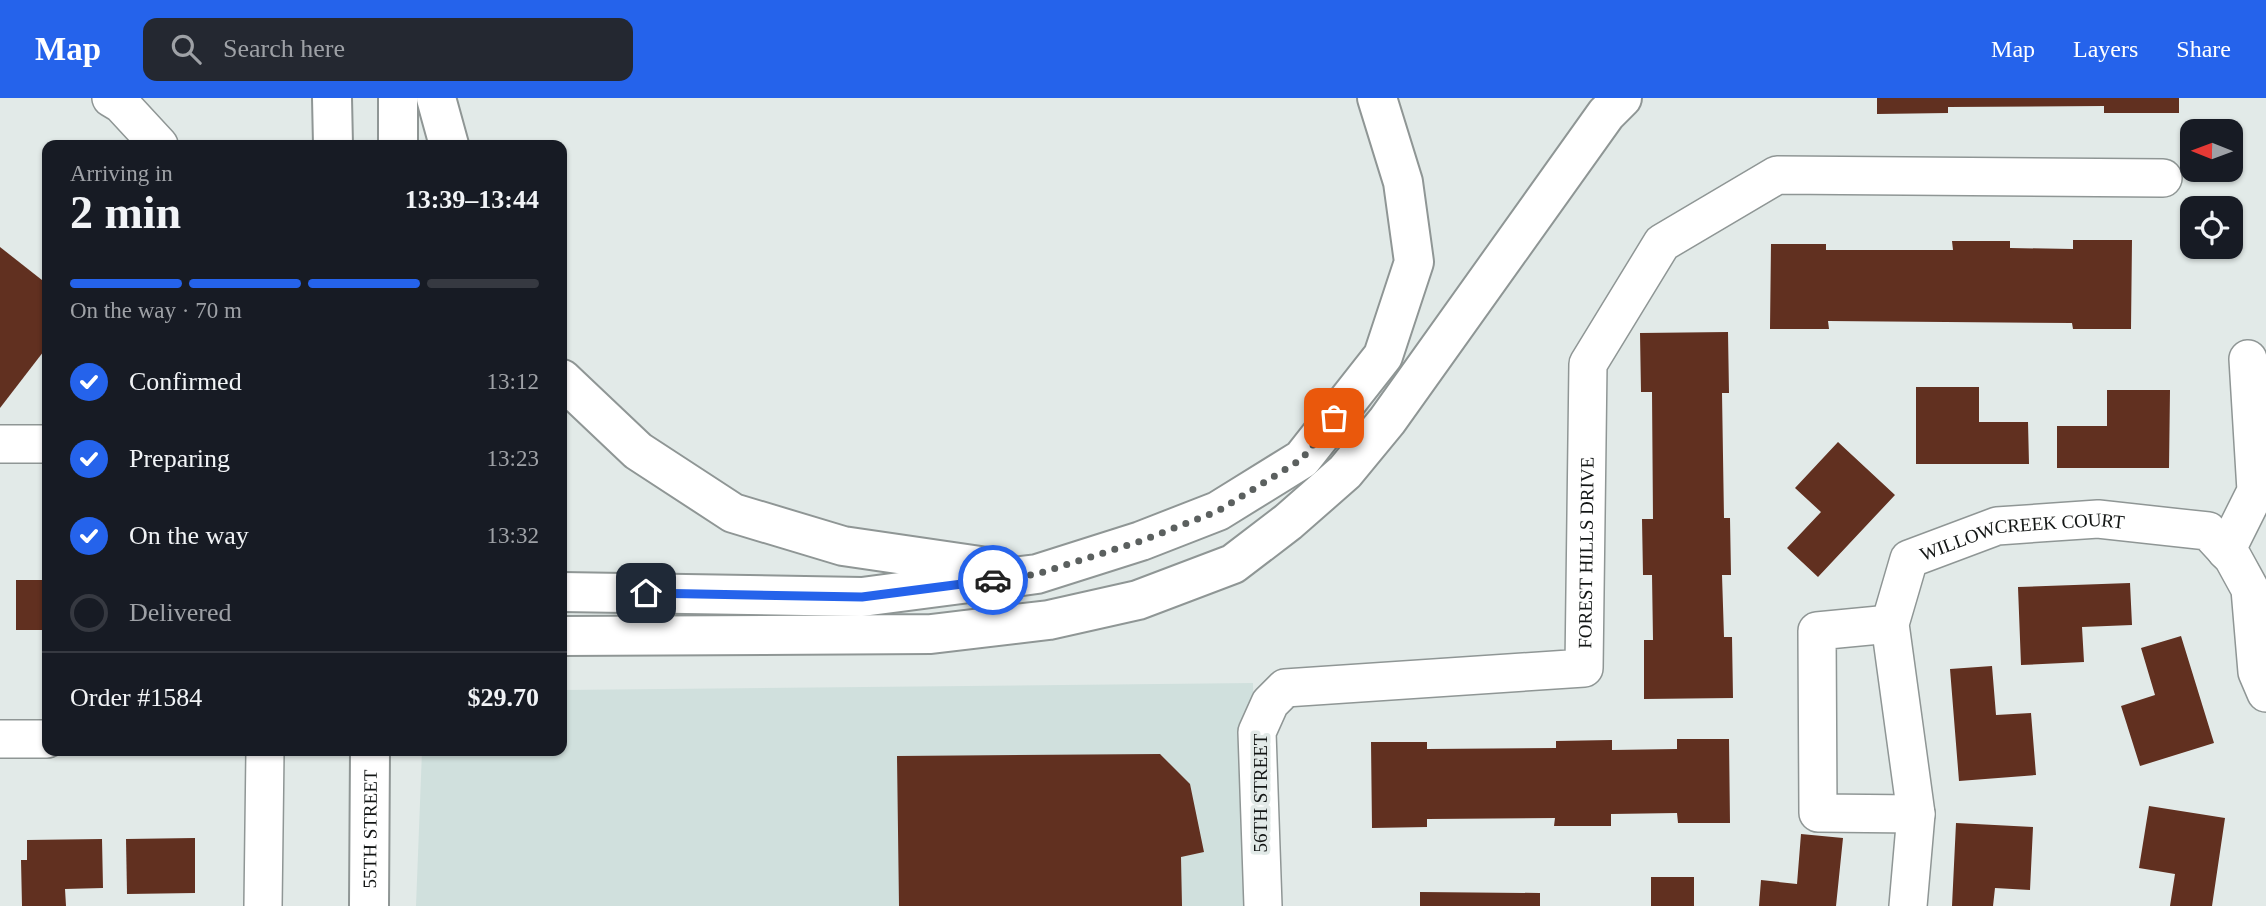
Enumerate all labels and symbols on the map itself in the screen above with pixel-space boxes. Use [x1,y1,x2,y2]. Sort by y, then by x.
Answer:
north arrow [2180,119,2244,182]
pin [1304,388,1364,448]
street label: FOREST HILLS DRIVE [1574,457,1597,649]
street label: WILLOWCREEK COURT [1917,508,2126,564]
courier [958,545,1028,615]
pin [616,563,676,623]
street label: 56TH STREET [1250,733,1271,852]
street label: 55TH STREET [359,769,380,888]

